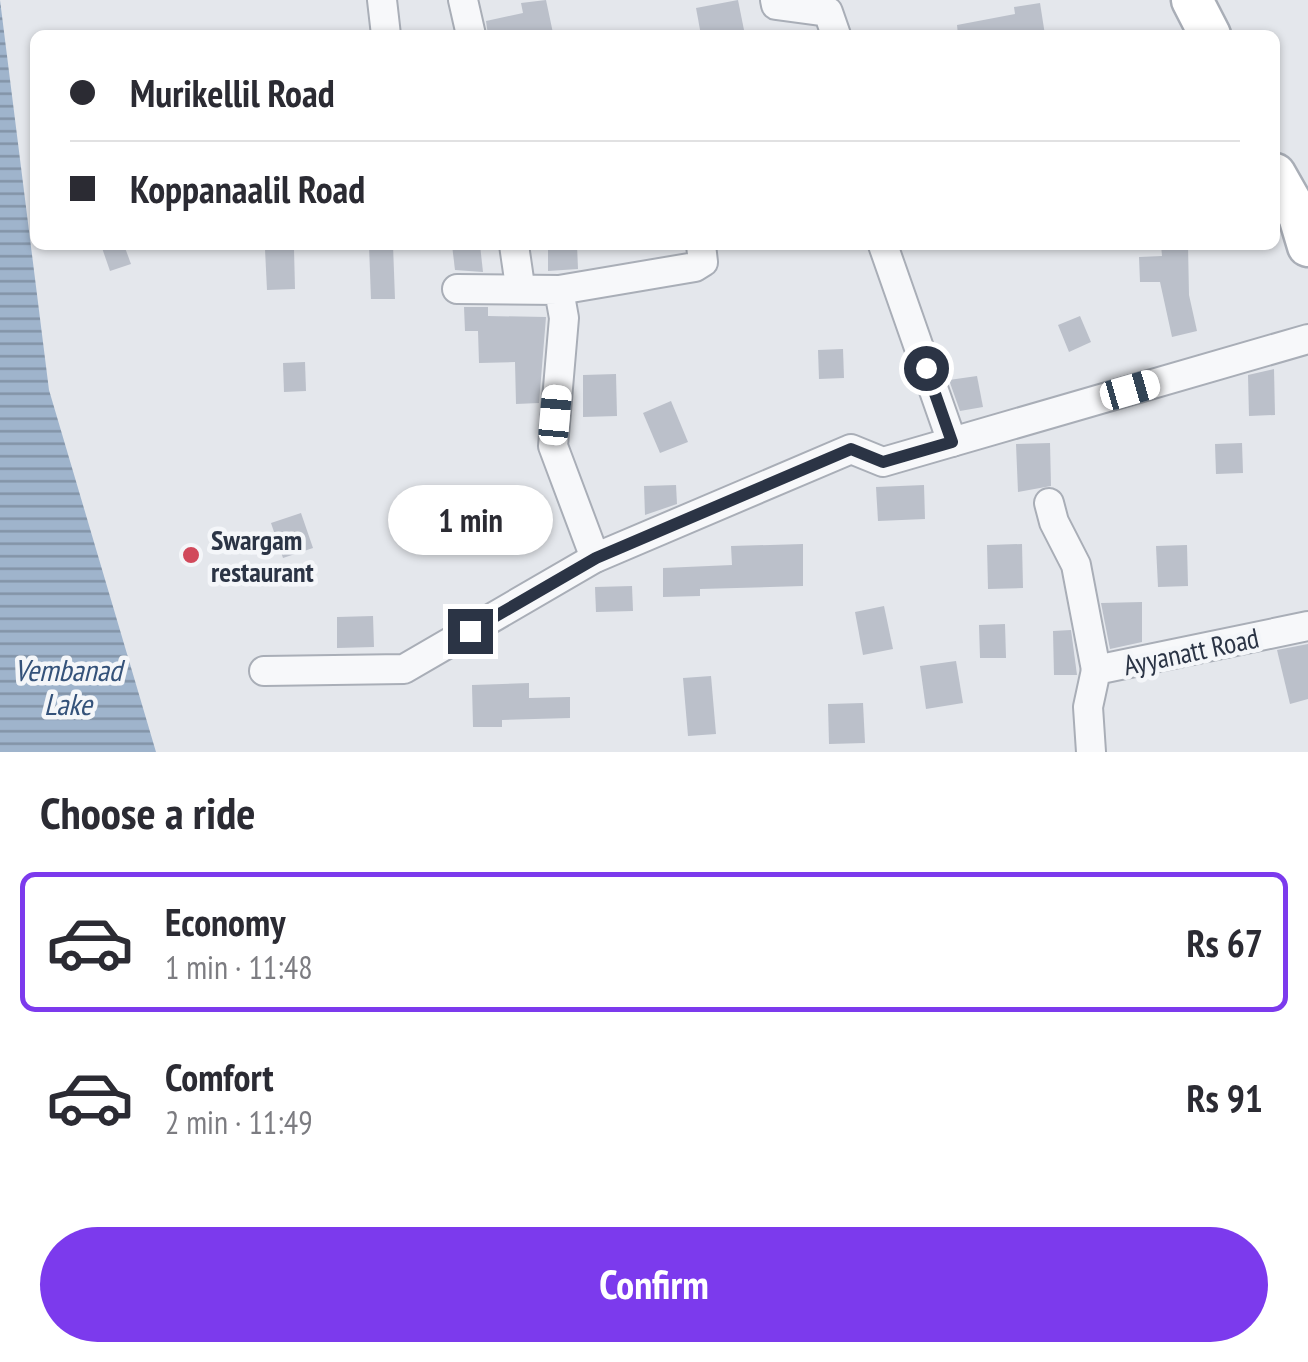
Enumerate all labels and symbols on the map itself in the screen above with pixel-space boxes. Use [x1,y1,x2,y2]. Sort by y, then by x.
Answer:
route start [904,346,949,391]
car [1097,367,1163,413]
car [537,384,573,446]
callout: 1 min [388,486,552,556]
place label: Swargam restaurant [211,521,314,590]
marker: Swargam restaurant [180,544,202,566]
route end [448,609,493,654]
street label: Ayyanatt Road [1120,619,1262,683]
water label: Vembanad Lake [14,650,126,723]

